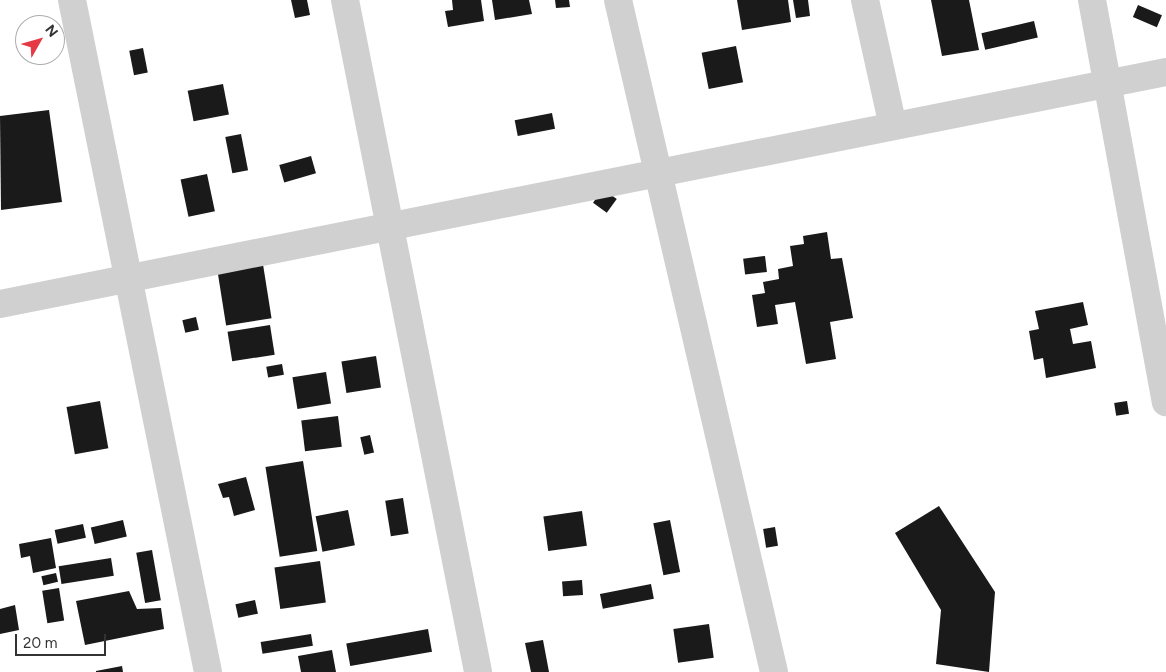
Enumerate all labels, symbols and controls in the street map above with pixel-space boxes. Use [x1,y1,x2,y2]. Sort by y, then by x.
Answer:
north arrow [15,15,65,65]
text: N [41,22,61,41]
scale bar [18,624,109,656]
text: 20 m [23,634,57,652]

